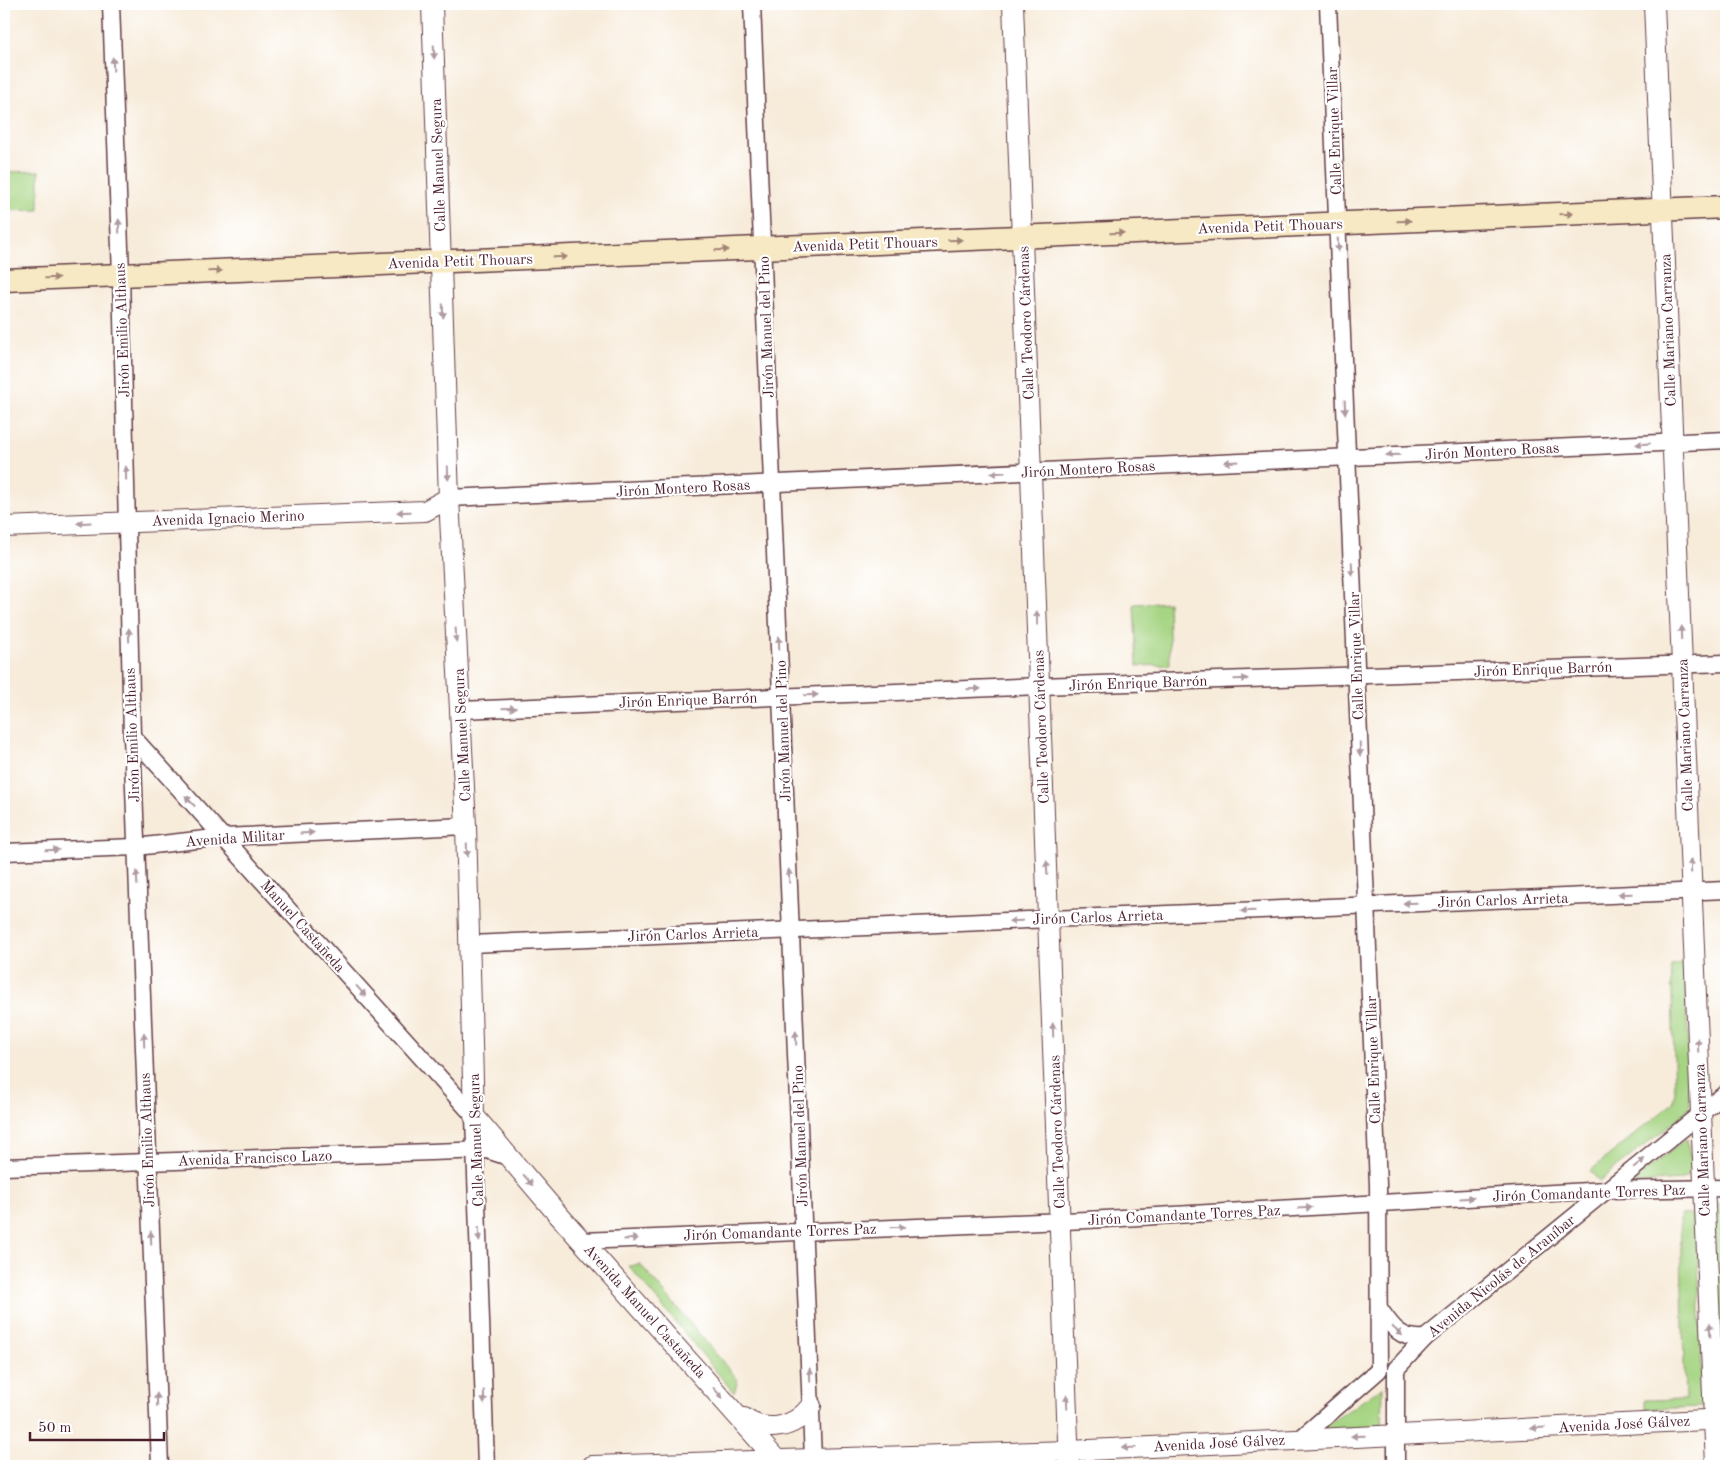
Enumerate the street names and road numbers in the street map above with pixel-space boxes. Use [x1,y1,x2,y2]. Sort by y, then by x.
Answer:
street label: Calle Enrique Villar [1326,66,1345,195]
street label: Calle Manuel Segura [430,97,449,232]
street label: Avenida Petit Thouars [1197,217,1343,238]
street label: Avenida Petit Thouars [792,235,938,256]
street label: Calle Teodoro Cárdenas [1017,246,1038,400]
street label: Avenida Petit Thouars [387,252,533,273]
street label: Calle Mariano Carranza [1659,253,1680,407]
street label: Jirón Manuel del Pino [758,256,777,398]
street label: Jirón Emilio Althaus [114,262,133,398]
street label: Jirón Montero Rosas [1424,441,1560,464]
street label: Jirón Montero Rosas [1020,459,1156,482]
street label: Jirón Montero Rosas [615,478,751,501]
street label: Avenida Ignacio Merino [151,509,305,530]
street label: Calle Enrique Villar [1348,591,1367,720]
street label: Calle Teodoro Cárdenas [1032,650,1053,804]
street label: Calle Mariano Carranza [1676,658,1697,812]
street label: Jirón Manuel del Pino [775,660,794,802]
street label: Jirón Enrique Barrón [1473,661,1613,680]
street label: Jirón Emilio Althaus [124,667,143,803]
street label: Calle Manuel Segura [452,667,474,802]
street label: Jirón Enrique Barrón [1068,675,1208,694]
street label: Jirón Enrique Barrón [618,692,758,711]
street label: Avenida Militar [185,829,285,850]
street label: Manuel Castañeda [257,878,347,976]
street label: Jirón Carlos Arrieta [1437,892,1569,911]
street label: Jirón Carlos Arrieta [1032,909,1164,928]
street label: Jirón Carlos Arrieta [627,926,759,945]
street label: Calle Enrique Villar [1365,995,1384,1124]
street label: Calle Teodoro Cárdenas [1048,1055,1069,1209]
street label: Calle Mariano Carranza [1693,1063,1714,1217]
street label: Jirón Manuel del Pino [792,1065,811,1207]
street label: Jirón Emilio Althaus [139,1072,158,1208]
street label: Calle Manuel Segura [468,1072,487,1207]
street label: Avenida Francisco Lazo [177,1149,333,1170]
street label: Jirón Comandante Torres Paz [1492,1184,1686,1205]
street label: Jirón Comandante Torres Paz [1087,1204,1281,1229]
street label: Avenida Nicolás de Araníbar [1425,1213,1579,1341]
street label: Jirón Comandante Torres Paz [683,1223,877,1244]
street label: Avenida Manuel Castañeda [580,1242,708,1382]
street label: Avenida José Gálvez [1558,1415,1691,1436]
street label: Avenida José Gálvez [1153,1434,1286,1455]

